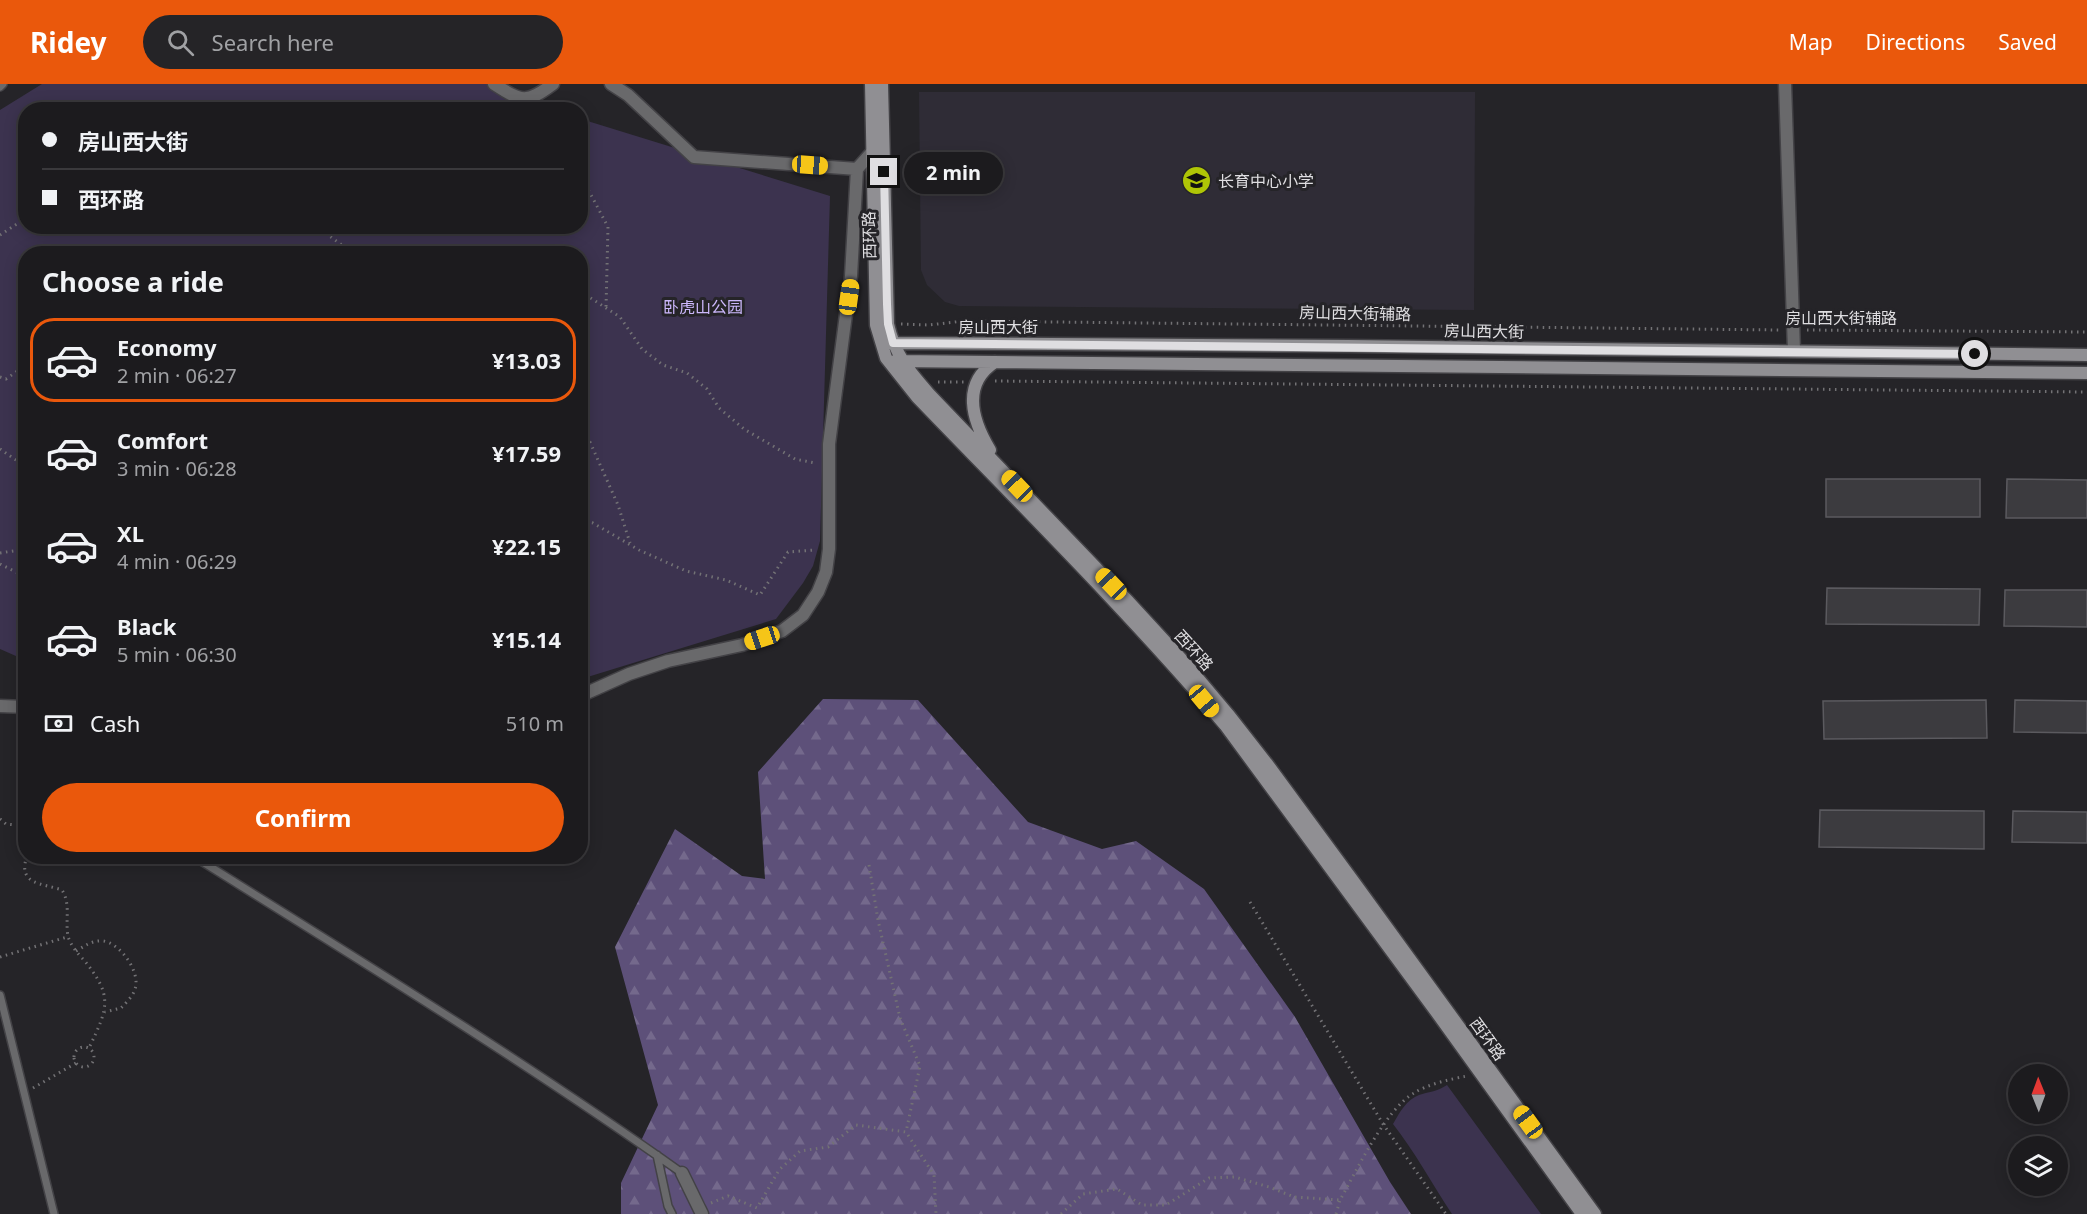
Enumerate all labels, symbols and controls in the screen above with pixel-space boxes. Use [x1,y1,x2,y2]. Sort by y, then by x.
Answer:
search box [143,15,563,69]
text: Ridey [30,23,107,61]
icon: search [164,26,197,59]
text: Search here [212,27,334,57]
text: Map [1789,28,1833,56]
text: Directions [1866,28,1965,56]
text: Saved [1998,28,2057,56]
text: 房山西大街 [78,126,188,156]
callout: 2 min [905,151,1004,193]
car [791,155,829,175]
route end [870,158,897,185]
text: 2 min [926,159,981,186]
school or university icon: 长育中心小学 [1181,165,1213,197]
place label: 长育中心小学 [1218,170,1314,192]
text: 西环路 [78,184,144,214]
street label: 西环路 [858,211,880,259]
text: Choose a ride [42,263,224,300]
car [838,278,860,316]
park label: 卧虎山公园 [663,296,743,318]
street label: 房山西大街辅路 [1299,301,1411,325]
street label: 房山西大街辅路 [1785,307,1897,329]
street label: 房山西大街 [958,316,1038,338]
street label: 房山西大街 [1444,319,1524,343]
text: Economy [117,332,216,362]
icon: car [45,333,99,387]
route start [1961,340,1988,367]
text: ¥13.03 [492,345,561,375]
text: 2 min · 06:27 [117,362,237,389]
text: Comfort [117,425,208,455]
icon: car [45,426,99,480]
text: ¥17.59 [492,438,561,468]
text: 3 min · 06:28 [117,455,237,482]
car [998,467,1036,505]
text: XL [117,518,144,548]
icon: car [45,519,99,573]
text: ¥22.15 [492,531,561,561]
text: 4 min · 06:29 [117,548,237,575]
car [1092,565,1130,603]
text: Black [117,611,176,641]
icon: car [45,612,99,666]
text: ¥15.14 [492,624,561,654]
car [742,624,782,652]
street label: 西环路 [1170,625,1218,675]
text: 5 min · 06:30 [117,641,237,668]
car [1186,681,1222,721]
icon: cash [42,707,75,740]
text: Cash [90,708,140,738]
text: 510 m [506,710,564,737]
button: Confirm [42,783,564,852]
street label: 西环路 [1465,1013,1511,1065]
north arrow [2008,1064,2068,1124]
map controls [2008,1064,2068,1196]
car [1510,1102,1546,1142]
button: layers [2008,1136,2068,1196]

